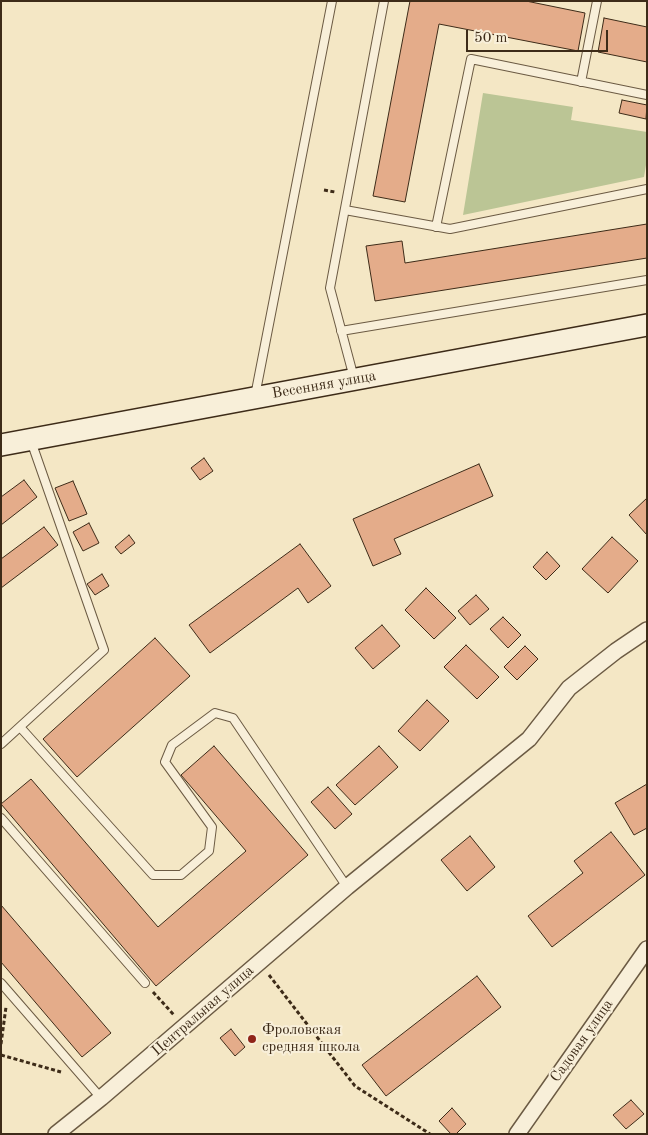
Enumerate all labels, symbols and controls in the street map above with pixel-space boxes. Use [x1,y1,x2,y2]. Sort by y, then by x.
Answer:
scale bar [468,20,610,52]
text: 50 m [474,31,508,46]
street label: Весенняя улица [271,367,377,403]
street label: Центральная улица [148,962,258,1060]
street label: Садовая улица [547,996,617,1086]
place label: Фроловская средняя школа [262,1021,360,1056]
marker: Фроловская средняя школа [246,1033,258,1045]

